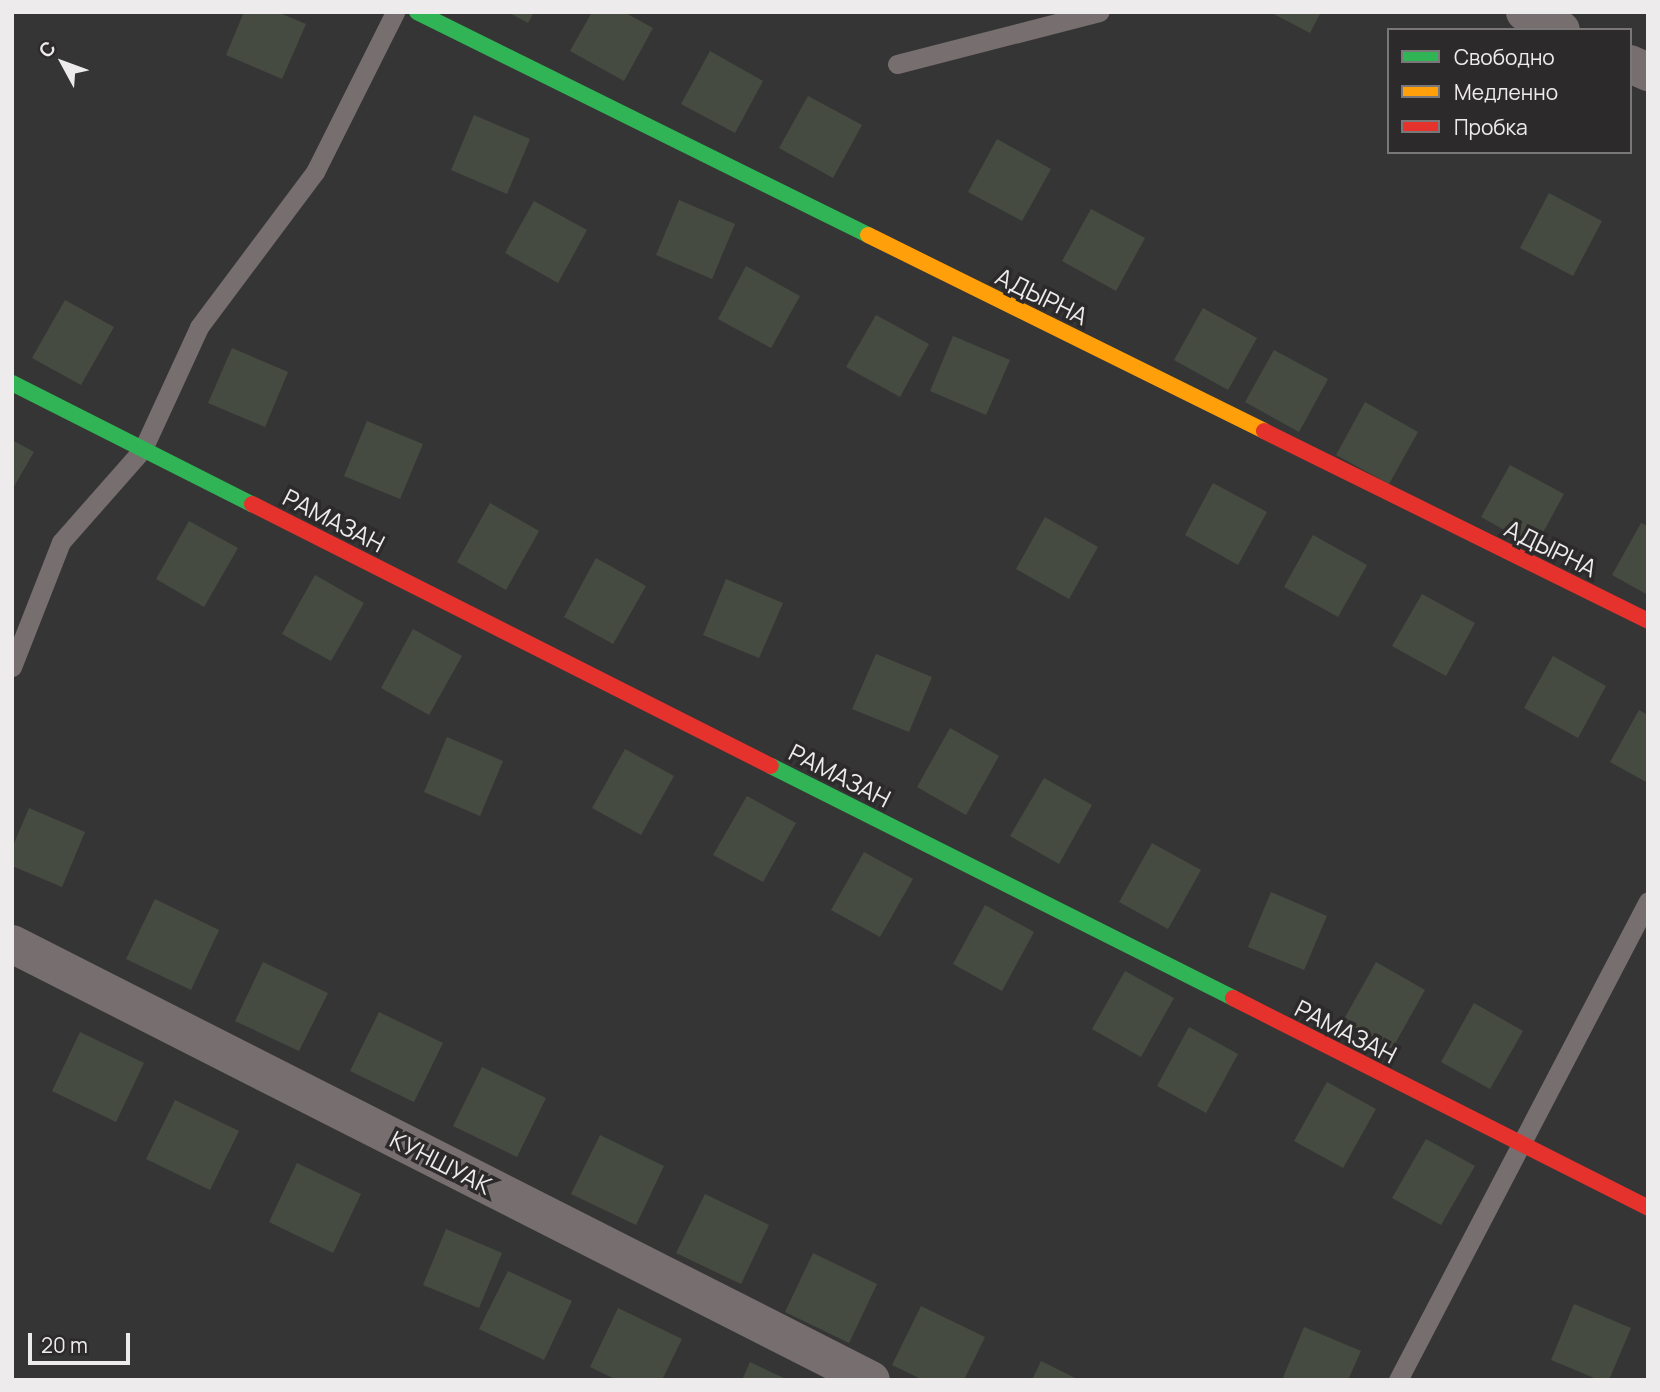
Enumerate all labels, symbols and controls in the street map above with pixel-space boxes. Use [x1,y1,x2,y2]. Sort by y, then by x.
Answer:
north arrow [28,28,98,98]
legend [1387,28,1632,154]
text: С [33,35,62,63]
text: Свободно [1454,43,1555,71]
text: Медленно [1454,78,1558,106]
text: Пробка [1454,113,1528,141]
street label: АДЫРНА [991,261,1093,331]
street label: РАМАЗАН [278,482,390,558]
street label: АДЫРНА [1500,513,1602,583]
street label: РАМАЗАН [784,737,896,813]
street label: РАМАЗАН [1290,993,1402,1069]
street label: КУНШУАК [385,1124,497,1200]
scale bar [32,1318,133,1362]
text: 20 m [41,1331,88,1359]

